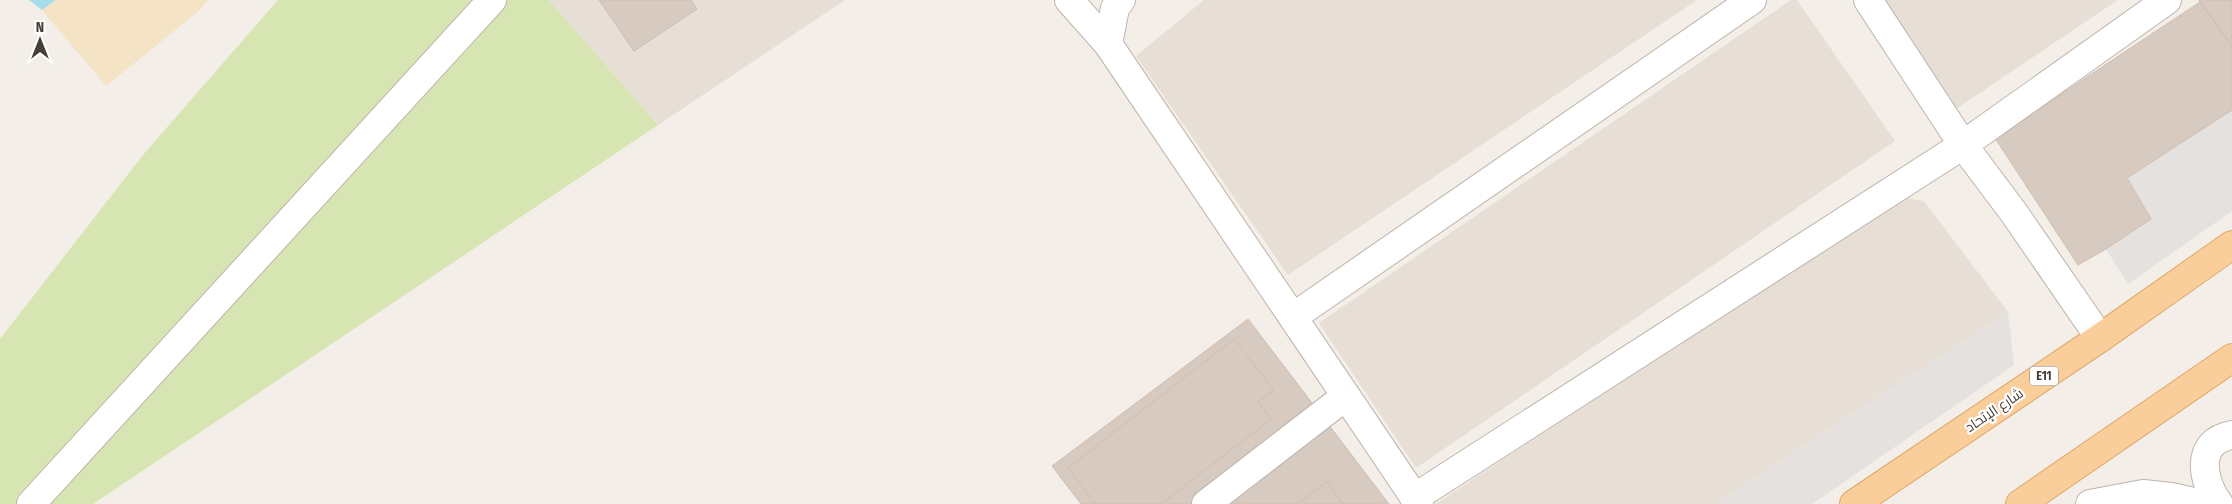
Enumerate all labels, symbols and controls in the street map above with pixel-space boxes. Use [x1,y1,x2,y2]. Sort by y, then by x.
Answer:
north arrow [15,15,65,65]
text: N [36,19,44,36]
road number: E11 [2030,366,2058,386]
street label: شارع الإتحاد [1962,385,2027,436]

